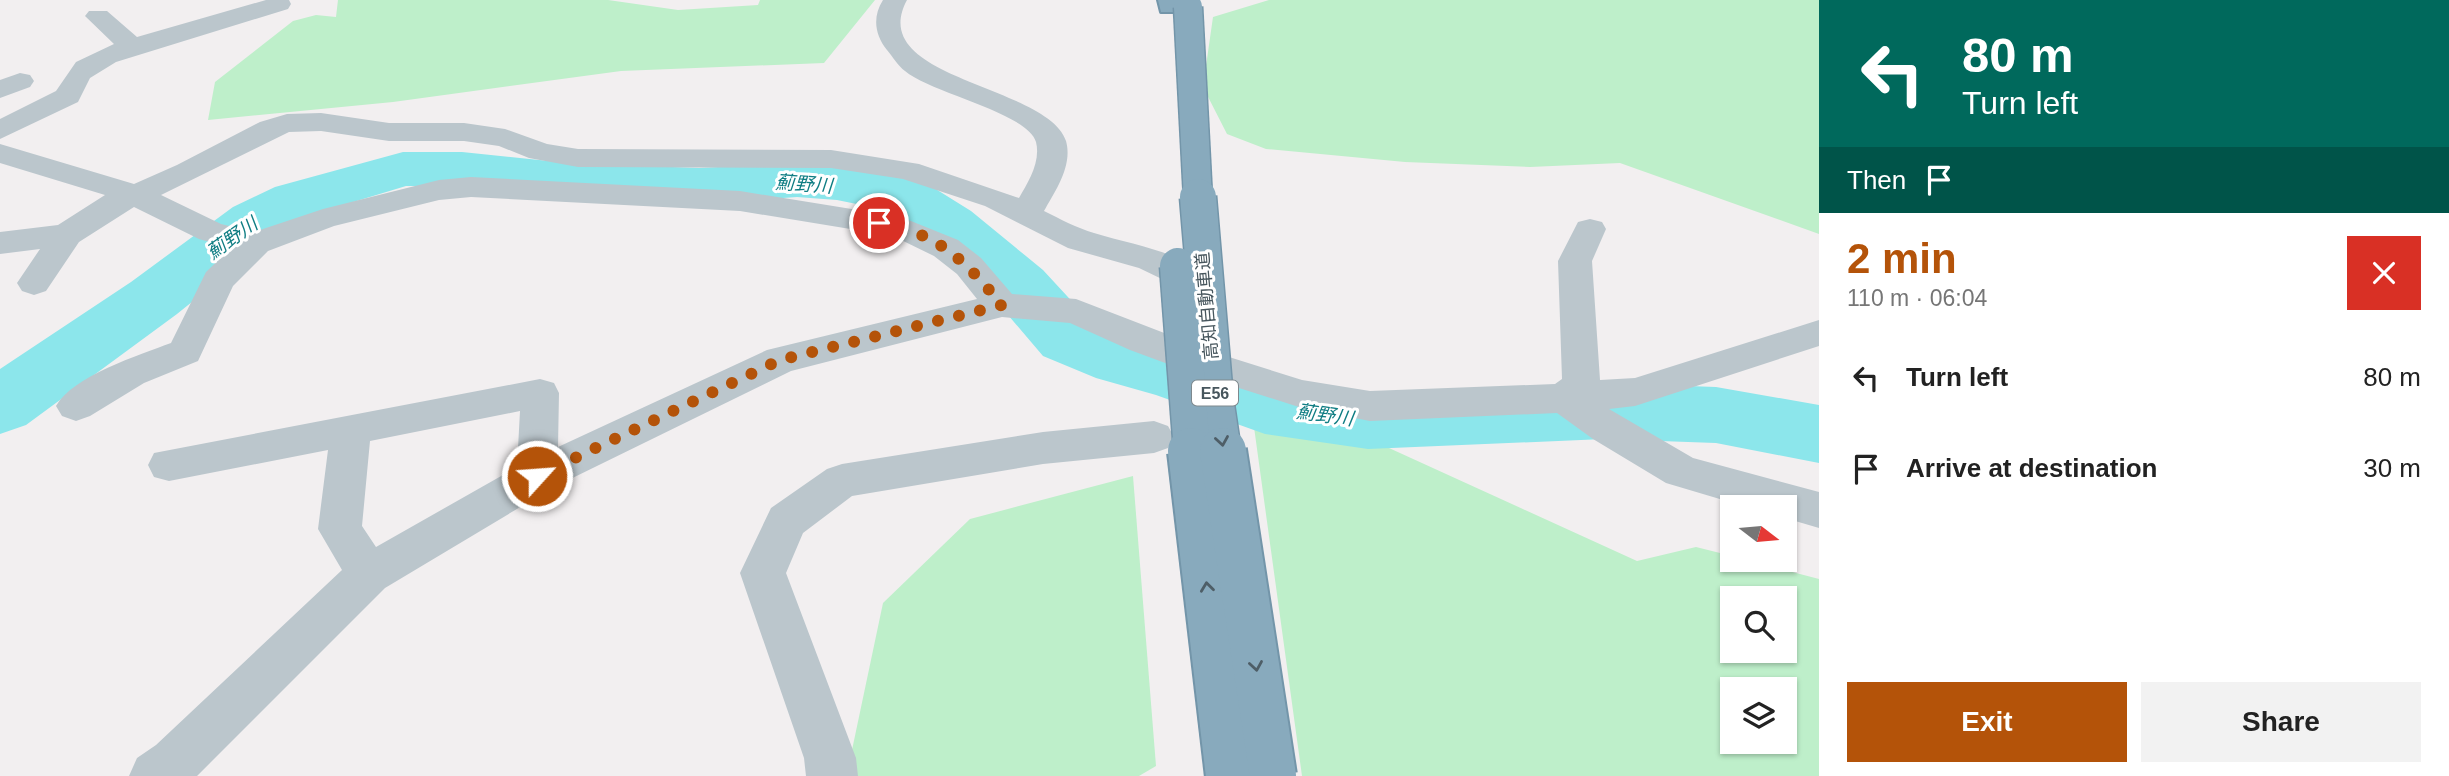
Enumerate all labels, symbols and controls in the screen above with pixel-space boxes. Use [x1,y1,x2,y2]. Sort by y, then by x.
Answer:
icon: left [1847,28,1938,119]
text: 80 m [1962,28,2074,82]
text: Turn left [1962,85,2078,121]
icon: arrive [1920,161,1958,199]
text: Then [1847,165,1906,195]
water label: 薊野川 [775,172,835,197]
pin [849,193,909,253]
icon: arrive [860,204,898,242]
water label: 薊野川 [203,212,263,263]
text: 2 min [1847,235,1957,282]
button: close [2347,236,2421,310]
street label: 高知自動車道 [1192,251,1222,361]
text: 110 m · 06:04 [1847,285,1987,311]
icon: left [1847,359,1885,397]
text: Turn left [1906,362,2008,392]
text: 80 m [2363,362,2421,392]
road number: E56 [1192,380,1238,406]
water label: 薊野川 [1295,401,1357,430]
one-way arrow [1214,435,1229,447]
position arrow [500,439,574,513]
icon: arrive [1847,450,1885,488]
text: Arrive at destination [1906,453,2157,483]
text: 30 m [2363,453,2421,483]
north arrow [1720,495,1797,572]
map controls [1720,495,1797,754]
one-way arrow [1200,581,1215,592]
button: search [1720,586,1797,663]
one-way arrow [1248,660,1263,672]
button: layers [1720,677,1797,754]
button: Exit [1847,682,2127,762]
button: Share [2141,682,2421,762]

